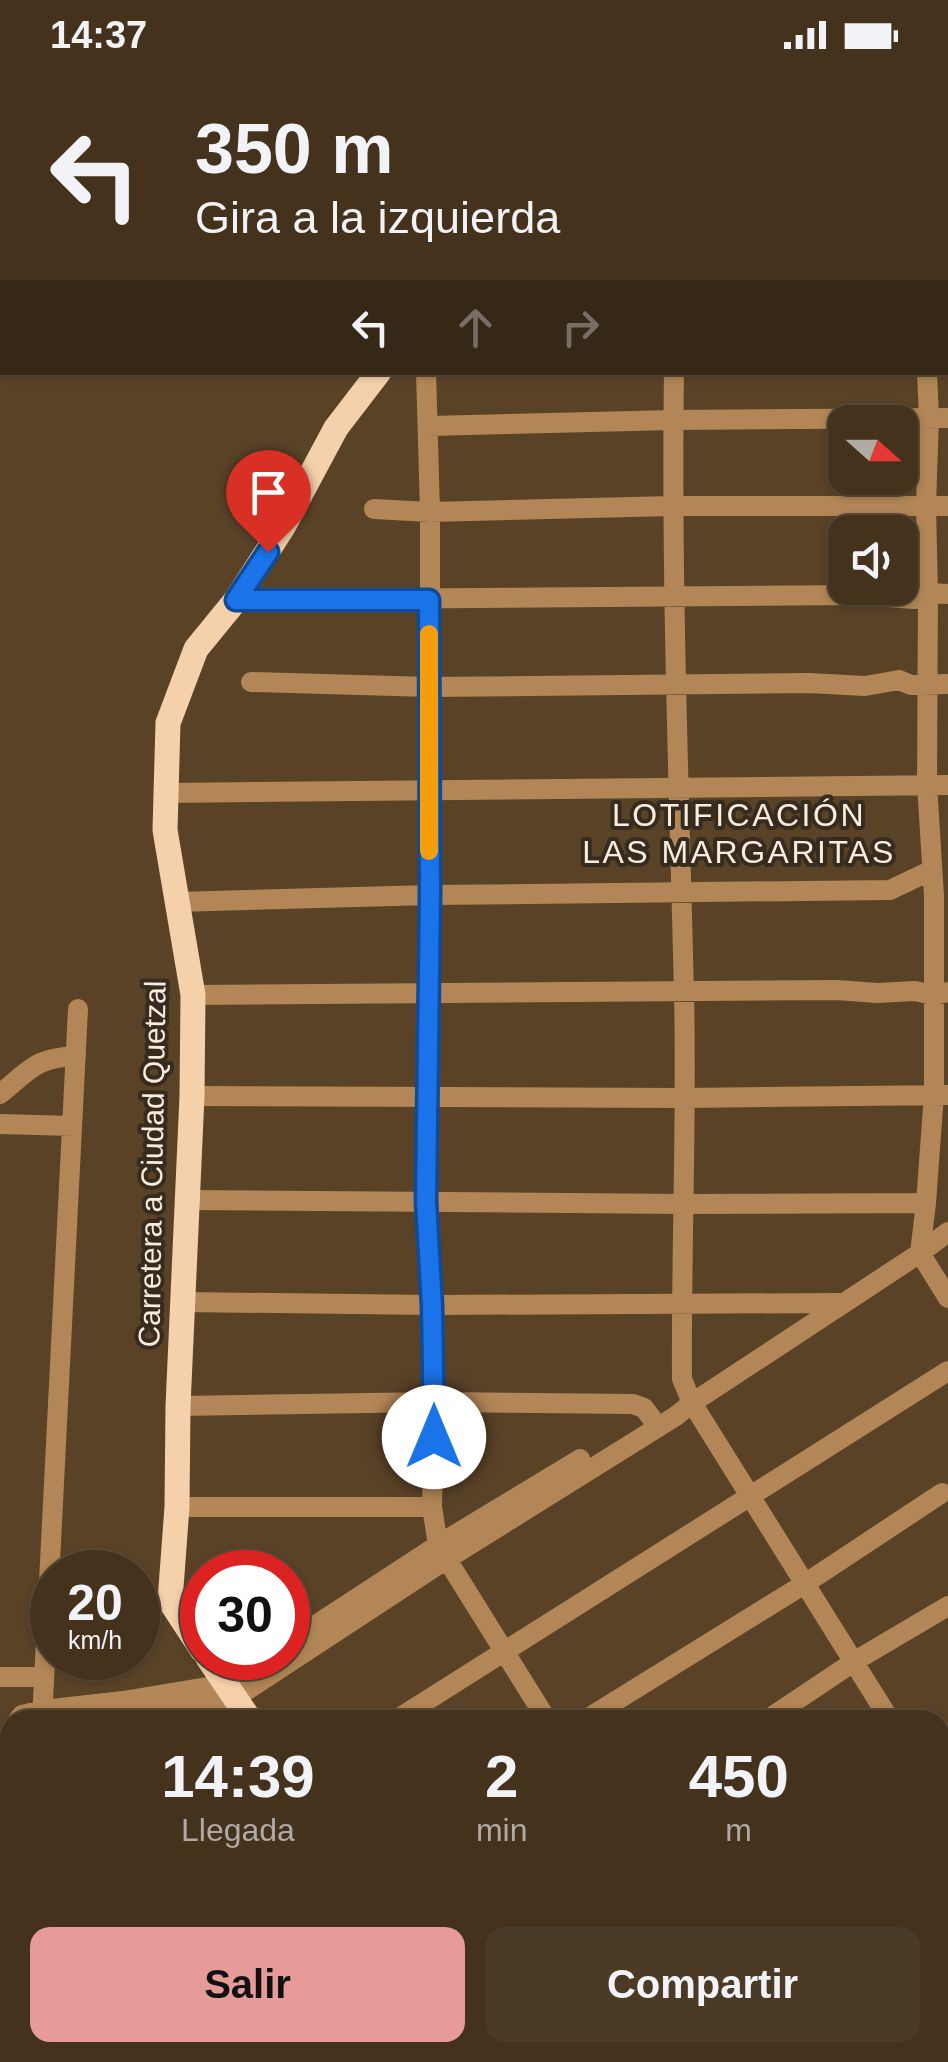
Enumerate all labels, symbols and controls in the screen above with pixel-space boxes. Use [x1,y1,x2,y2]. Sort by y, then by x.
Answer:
text: 14:37 [50,14,147,56]
icon: left [30,110,160,240]
text: 350 m [195,110,393,188]
text: Gira a la izquierda [195,192,560,243]
icon: left [343,300,398,355]
icon: ahead [448,300,503,355]
icon: right [553,300,608,355]
north arrow [828,405,918,495]
map controls [828,405,918,605]
pin [226,450,311,553]
icon: arrive [241,465,296,520]
button: sound [828,515,918,605]
district label: LOTIFICACIÓN LAS MARGARITAS [582,797,896,870]
street label: Carretera a Ciudad Quetzal [132,980,172,1348]
position arrow [382,1385,486,1489]
speed limit sign: 30 [180,1550,310,1680]
text: 20 [67,1575,123,1631]
text: km/h [68,1626,122,1654]
text: 14:39 [161,1743,315,1810]
text: 2 [485,1743,518,1810]
text: 450 [689,1743,789,1810]
text: Llegada [181,1812,295,1848]
text: min [476,1812,527,1848]
text: m [725,1812,752,1848]
button: Salir [30,1927,465,2042]
button: Compartir [485,1927,920,2042]

